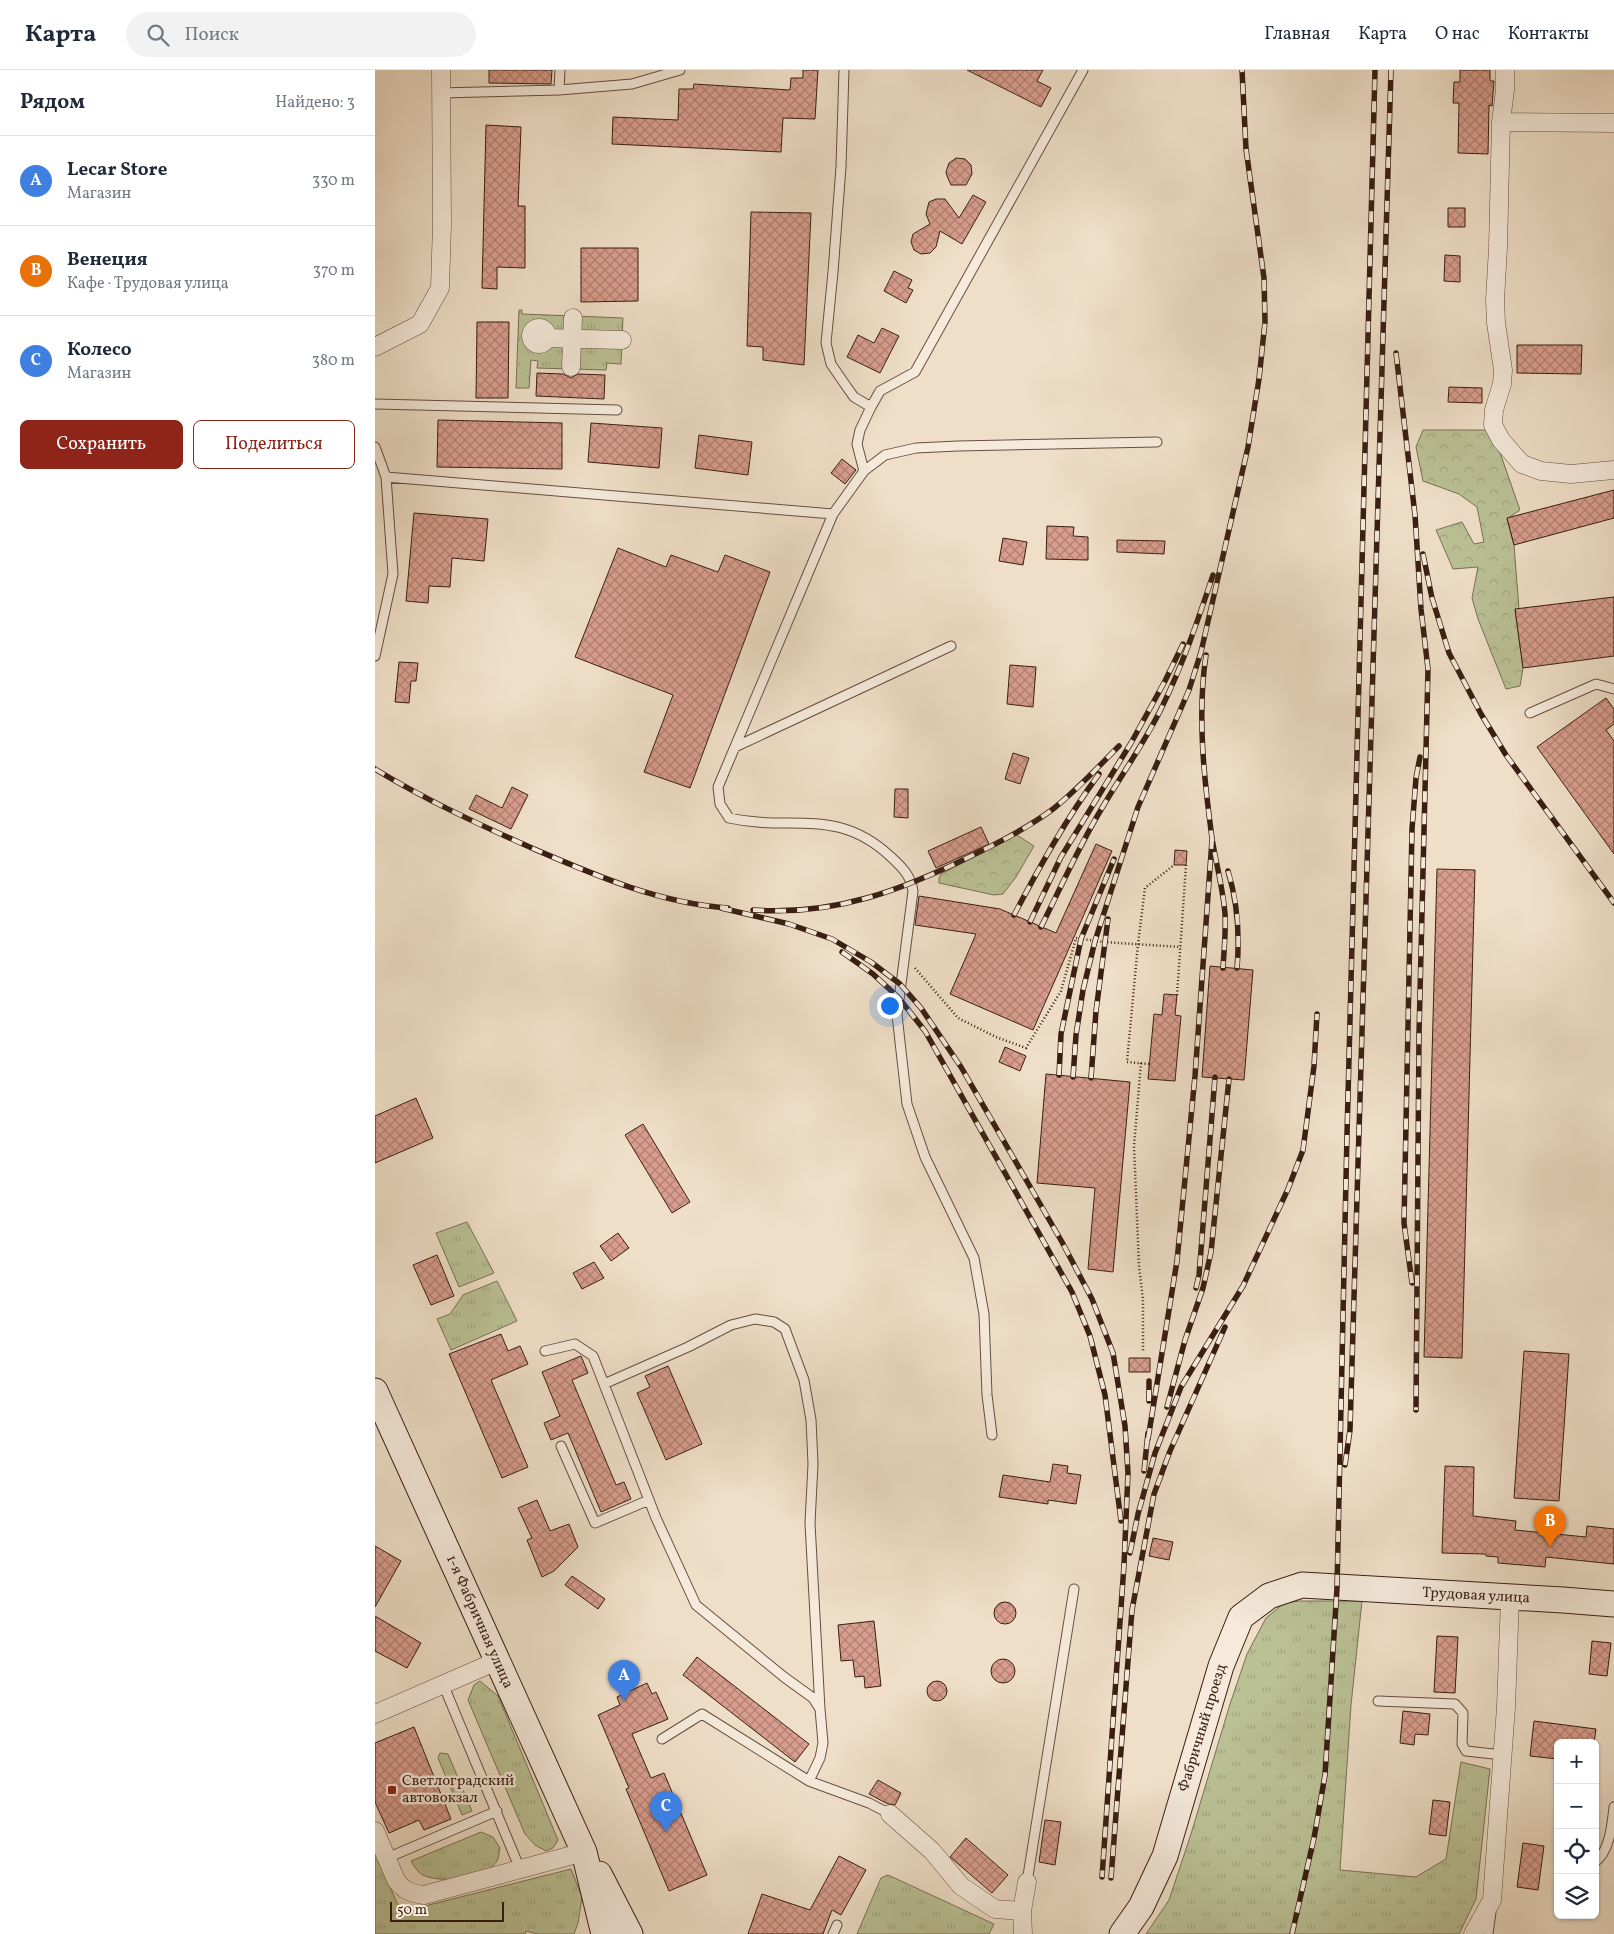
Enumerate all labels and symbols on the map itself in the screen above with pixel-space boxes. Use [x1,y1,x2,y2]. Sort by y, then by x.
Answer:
your location [877,993,903,1019]
pin: B [1534,1506,1566,1547]
street label: 1-я Фабричная улица [440,1552,518,1692]
street label: Трудовая улица [1422,1583,1530,1609]
pin: A [608,1660,640,1701]
street label: Фабричный проезд [1174,1661,1233,1794]
place label: Светлоградский автовокзал [402,1771,514,1809]
marker: Светлоградский автовокзал [386,1784,398,1796]
pin: C [650,1791,682,1832]
scale bar [390,1899,504,1922]

